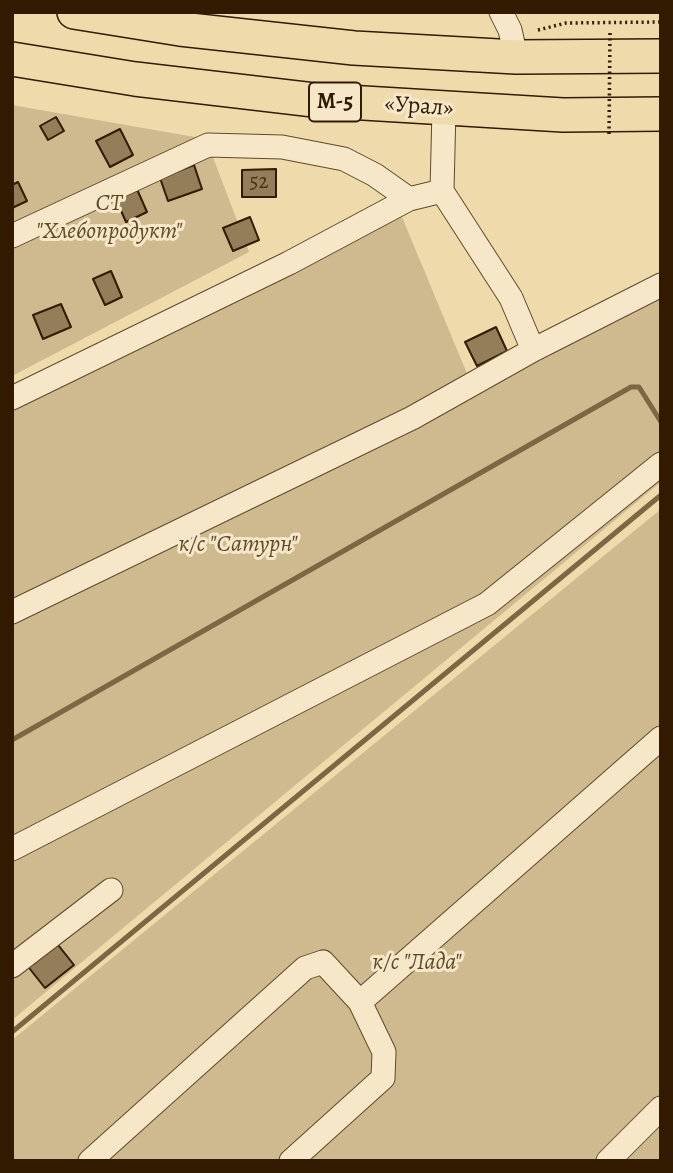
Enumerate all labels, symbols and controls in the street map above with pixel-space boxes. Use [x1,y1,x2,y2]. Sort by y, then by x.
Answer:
road number: М-5 [309,82,361,122]
street label: «Урал» [384,90,454,124]
house number: 52 [249,170,269,196]
park label: СТ "Хлебопродукт" [36,190,182,246]
park label: к/с "Сатурн" [178,531,298,559]
park label: к/с "Лада" [372,949,462,977]

